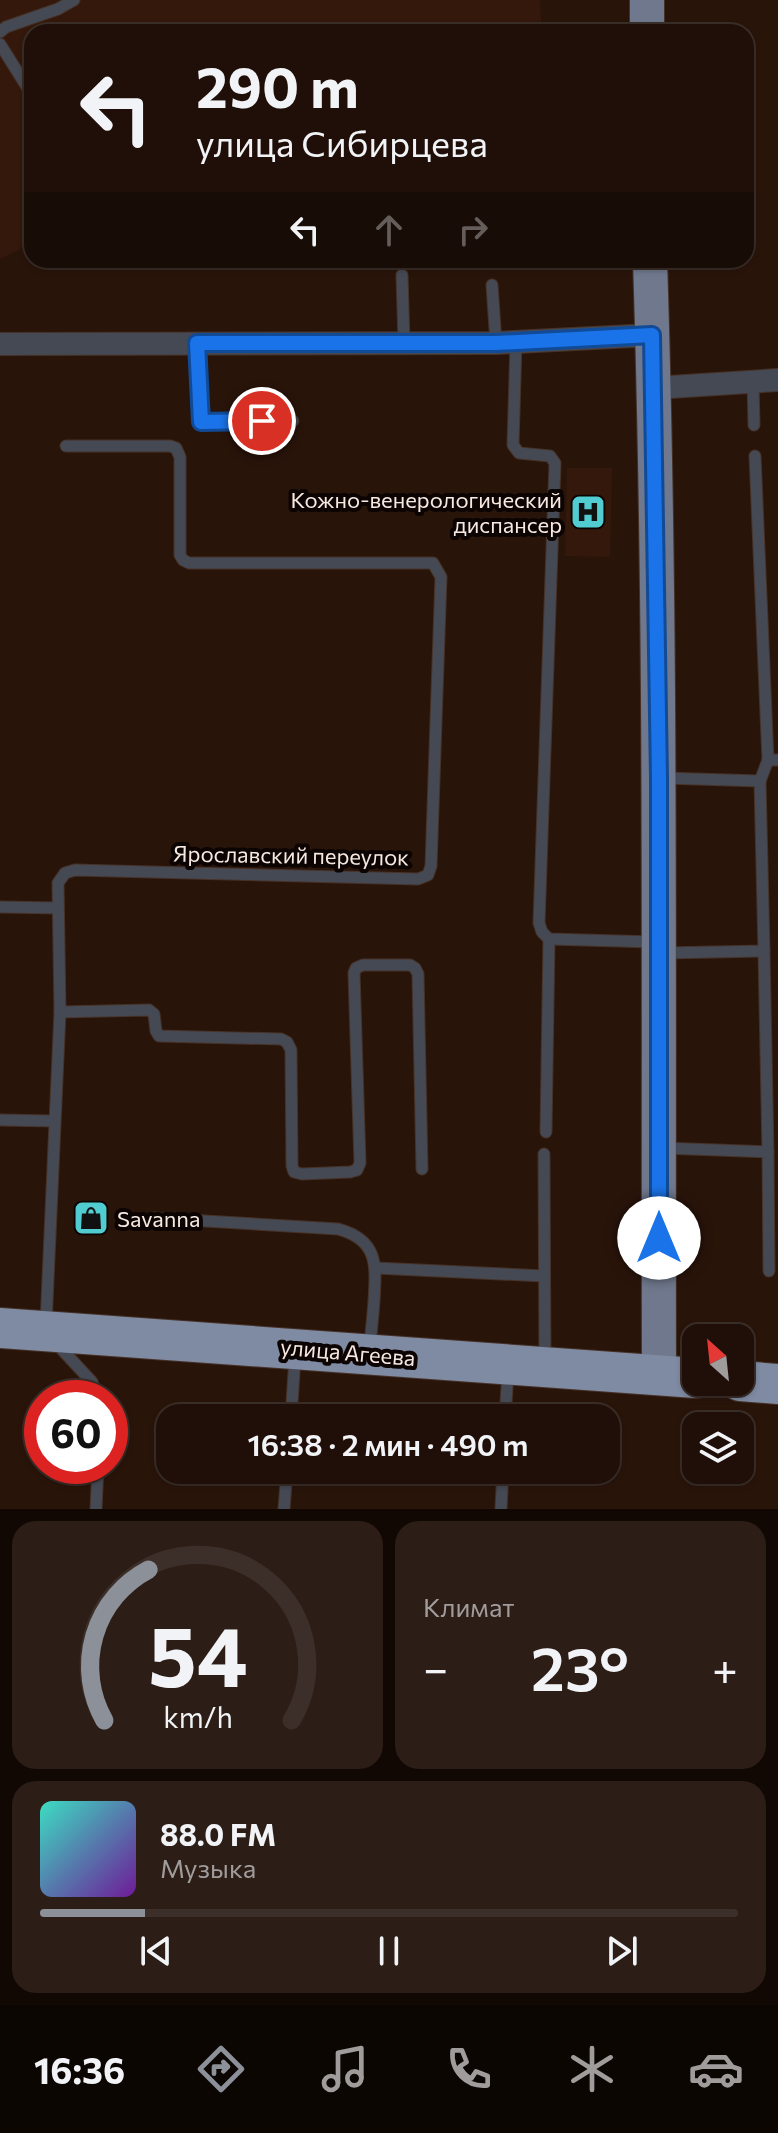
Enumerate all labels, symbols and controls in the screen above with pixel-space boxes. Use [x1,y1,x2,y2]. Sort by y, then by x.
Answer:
text: 290 m [196,51,359,120]
icon: left [64,56,168,160]
text: улица Сибирцева [196,120,488,164]
icon: left [283,208,327,252]
icon: ahead [367,208,411,252]
icon: right [451,208,495,252]
pin [228,387,296,455]
icon: arrive [240,399,284,443]
place label: Кожно-венерологический диспансер [290,486,562,538]
hospital icon: Кожно-венерологический диспансер [569,493,607,531]
street label: Ярославский переулок [173,839,409,871]
position arrow [617,1196,701,1280]
shop icon: Savanna [72,1199,110,1237]
place label: Savanna [117,1205,200,1232]
north arrow [682,1324,754,1396]
map controls [682,1324,754,1484]
street label: улица Агеева [279,1333,417,1371]
speed limit sign: 60 [24,1380,128,1484]
button: layers [682,1412,754,1484]
text: 16:38 · 2 мин · 490 m [247,1425,529,1462]
text: Климат [423,1591,515,1622]
text: 54 [148,1602,247,1704]
text: 23° [531,1630,629,1703]
text: − [423,1640,448,1694]
text: + [712,1640,738,1694]
text: km/h [163,1699,232,1734]
text: 88.0 FM [160,1815,276,1852]
text: Музыка [160,1852,256,1883]
icon: previous [134,1929,178,1973]
icon: pause [367,1929,411,1973]
icon: next [600,1929,644,1973]
icon: directions [193,2041,249,2097]
icon: music [317,2041,373,2097]
icon: phone [441,2041,497,2097]
icon: climate [564,2041,620,2097]
icon: car [688,2041,744,2097]
text: 16:36 [34,2047,125,2091]

